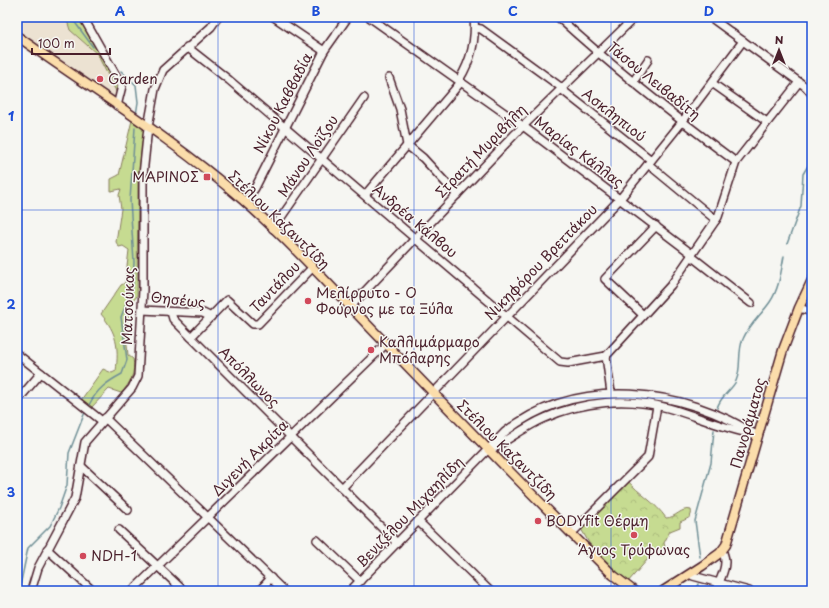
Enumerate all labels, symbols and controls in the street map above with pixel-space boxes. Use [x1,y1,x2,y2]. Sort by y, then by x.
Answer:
text: A [115,1,125,20]
text: B [312,1,321,20]
text: C [508,1,518,20]
text: D [704,1,714,20]
scale bar [32,30,110,56]
north arrow [759,30,799,70]
text: N [775,31,784,48]
text: 100 m [38,34,75,52]
street label: Τάσου Λειβαδίτη [603,37,705,125]
street label: Νίκου Καββαδία [248,49,317,157]
place label: Garden [108,68,158,89]
marker: Garden [95,74,105,84]
street label: Ασκληπιού [578,83,651,146]
street label: Στρατή Μυριβήλη [431,99,531,202]
text: 1 [8,106,14,125]
street label: Μάνου Λοϊζου [272,110,343,201]
street label: Μαρίας Κάλλας [530,111,628,192]
place label: ΜΑΡΙΝΟΣ [132,166,199,187]
street label: Στέλιου Καζαντζίδη [224,166,335,274]
marker: ΜΑΡΙΝΟΣ [202,172,212,182]
street label: Ανδρέα Κάλβου [368,179,462,262]
street label: Νικηφόρου Βρεττάκου [480,199,602,324]
street label: Ταντάλου [245,256,305,317]
street label: Ματσούκας [116,266,139,345]
place label: Μελίρρυτο - Ο Φούρνος με τα Ξύλα [316,282,453,319]
street label: Θησέως [150,286,206,313]
text: 2 [6,294,16,313]
marker: Μελίρρυτο - Ο Φούρνος με τα Ξύλα [303,296,313,306]
place label: Καλλιμάρμαρο Μπόλαρης [379,331,480,368]
street label: Απόλλωνος [214,341,285,412]
marker: Καλλιμάρμαρο Μπόλαρης [366,345,376,355]
street label: Πανοράματος [725,375,770,471]
street label: Στέλιου Καζαντζίδη [453,395,562,504]
street label: Διγενή Ακρίτα [207,415,293,501]
street label: Βενιζέλου Μιχαηλίδη [351,452,468,572]
text: 3 [7,482,16,501]
place label: BODYfit Θέρμη [546,510,648,531]
marker: BODYfit Θέρμη [533,516,543,526]
marker: Άγιος Τρύφωνας [629,530,639,540]
place label: Άγιος Τρύφωνας [578,539,690,560]
place label: NDH-1 [91,545,137,566]
marker: NDH-1 [78,551,88,561]

